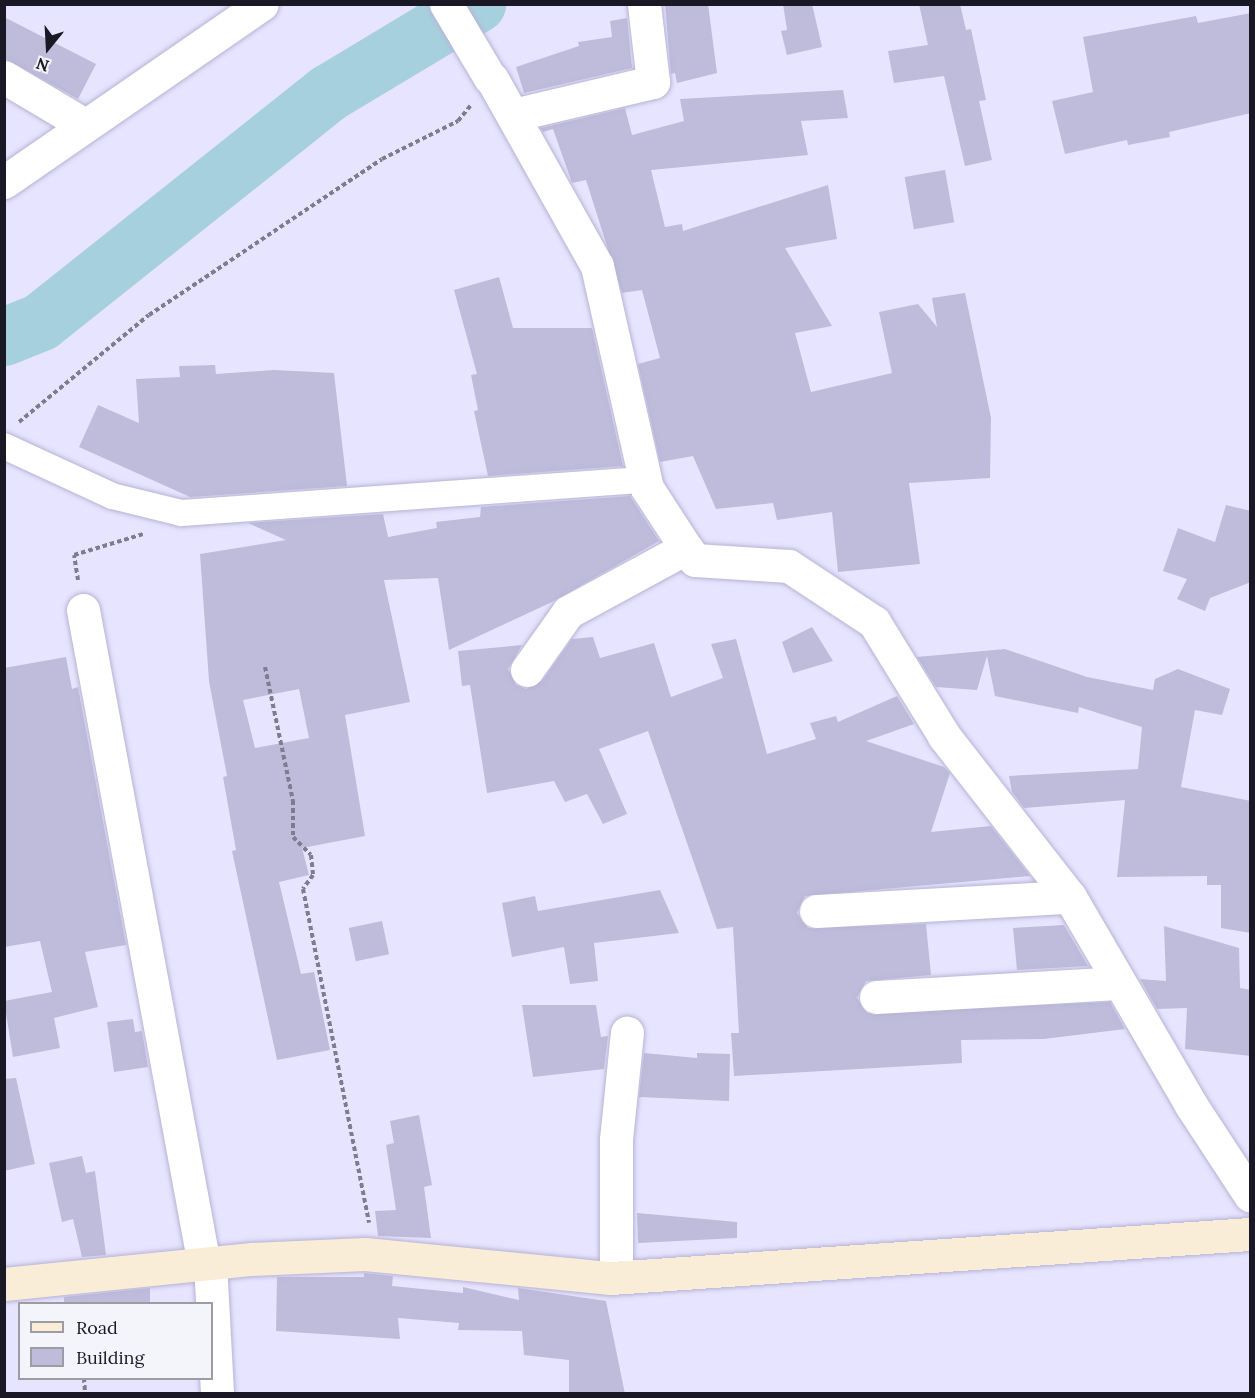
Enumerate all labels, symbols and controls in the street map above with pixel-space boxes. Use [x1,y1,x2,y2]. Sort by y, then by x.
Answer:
north arrow [18,18,78,78]
text: N [33,54,51,77]
legend [18,1302,213,1380]
text: Road [76,1316,118,1339]
text: Building [76,1346,144,1369]

